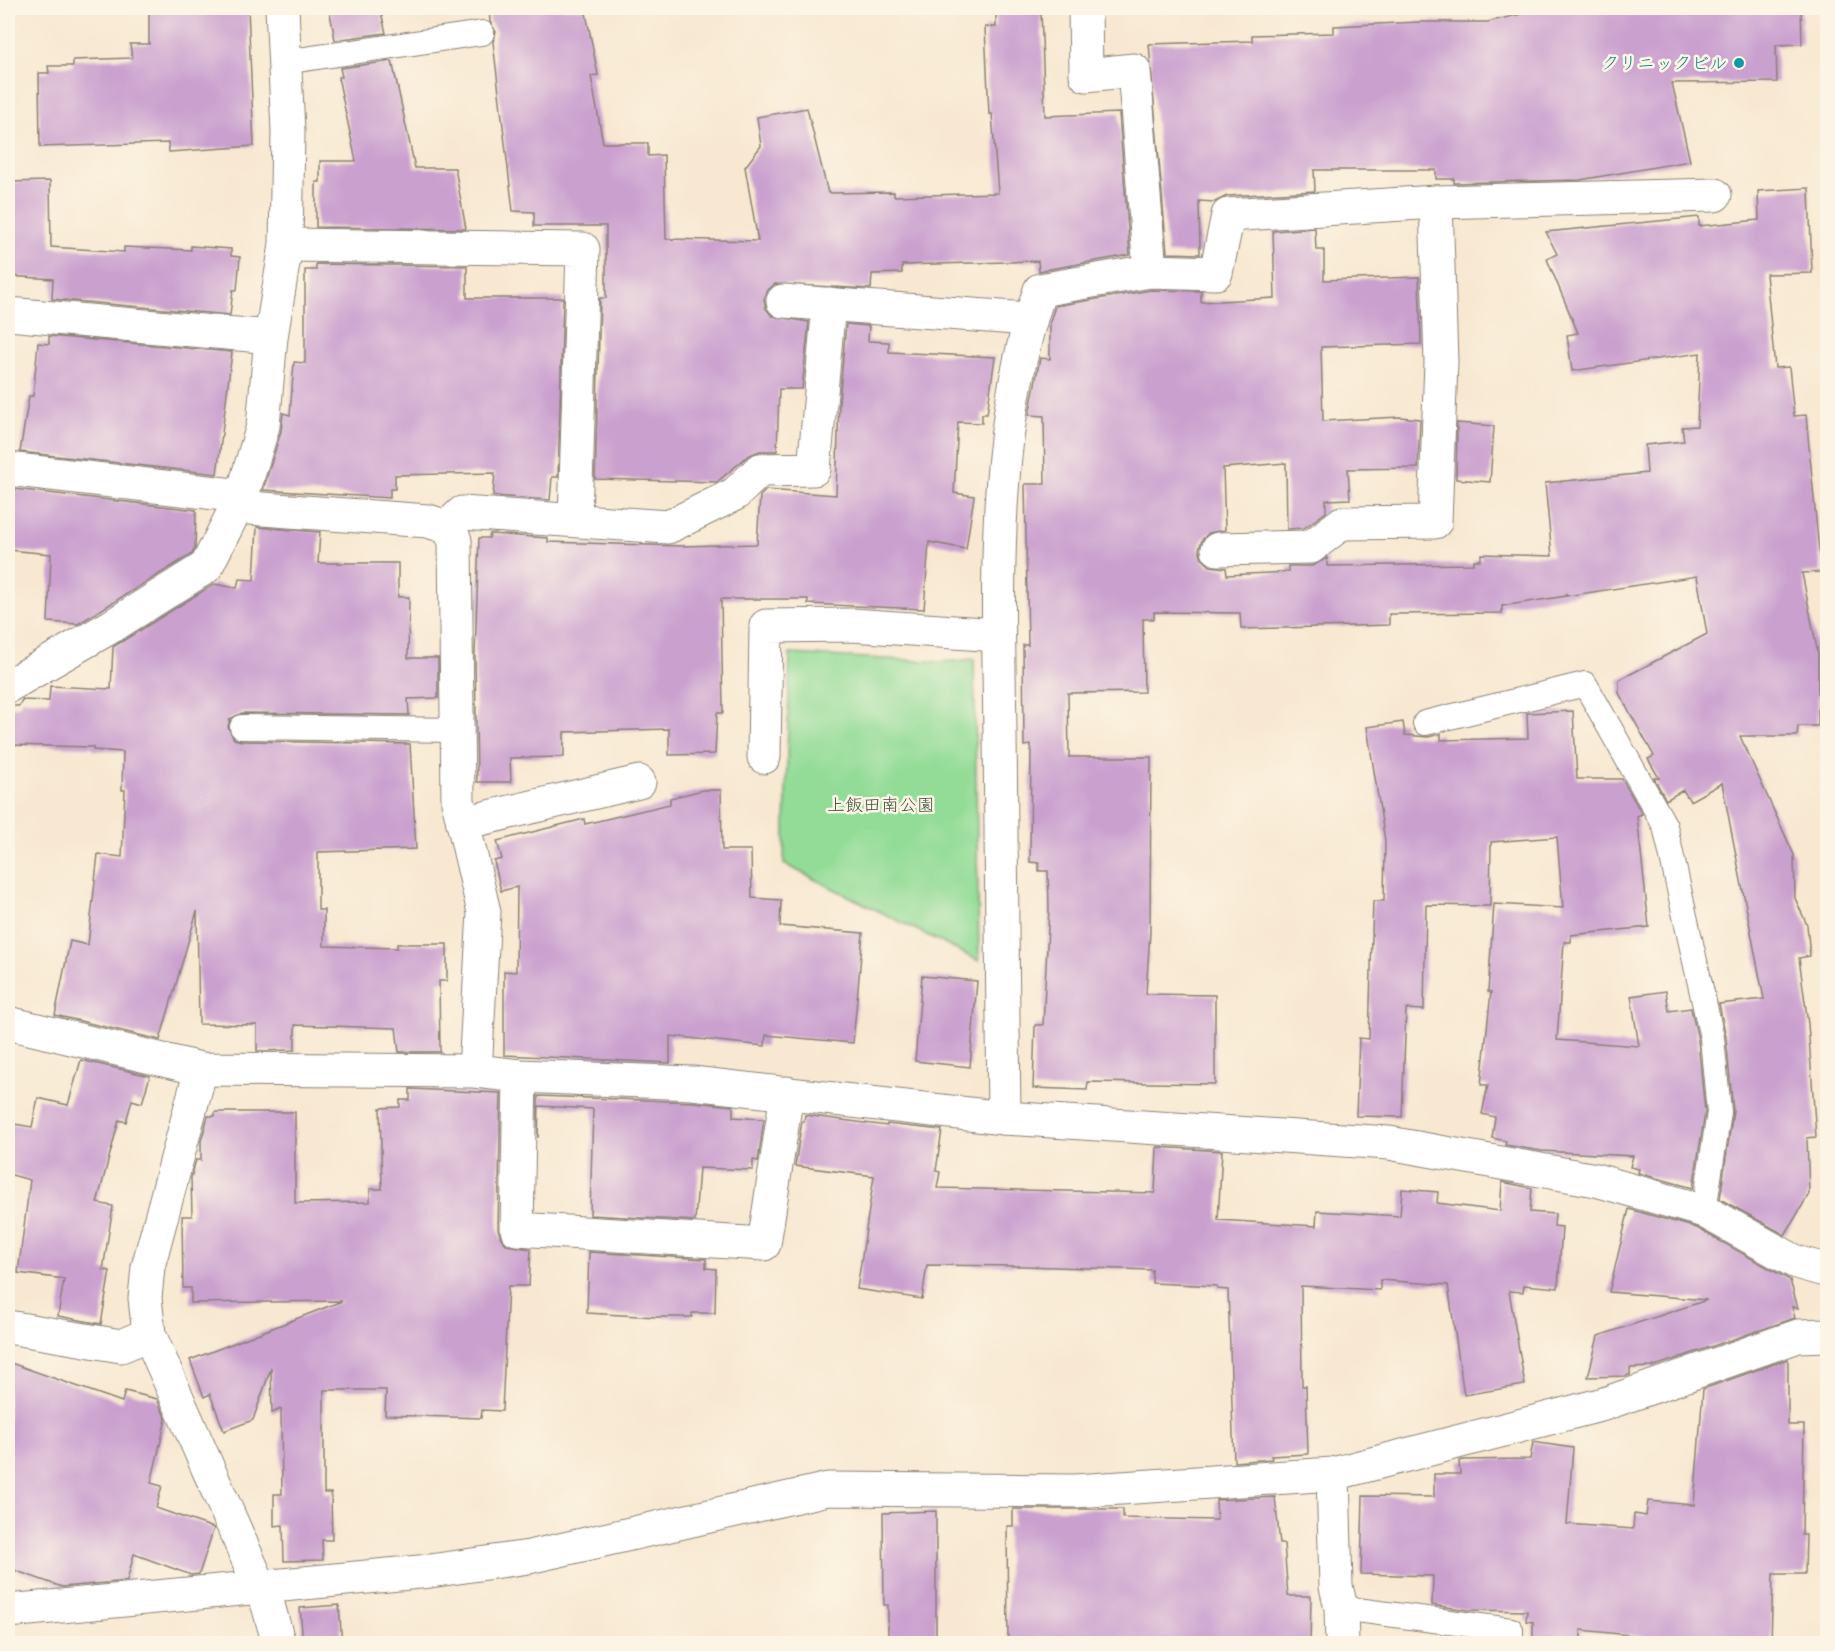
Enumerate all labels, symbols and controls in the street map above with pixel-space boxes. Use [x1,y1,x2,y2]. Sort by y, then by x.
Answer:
place label: クリニックビル [1601,52,1727,75]
marker: クリニックビル [1732,56,1746,70]
park label: 上飯田南公園 [827,794,935,817]

